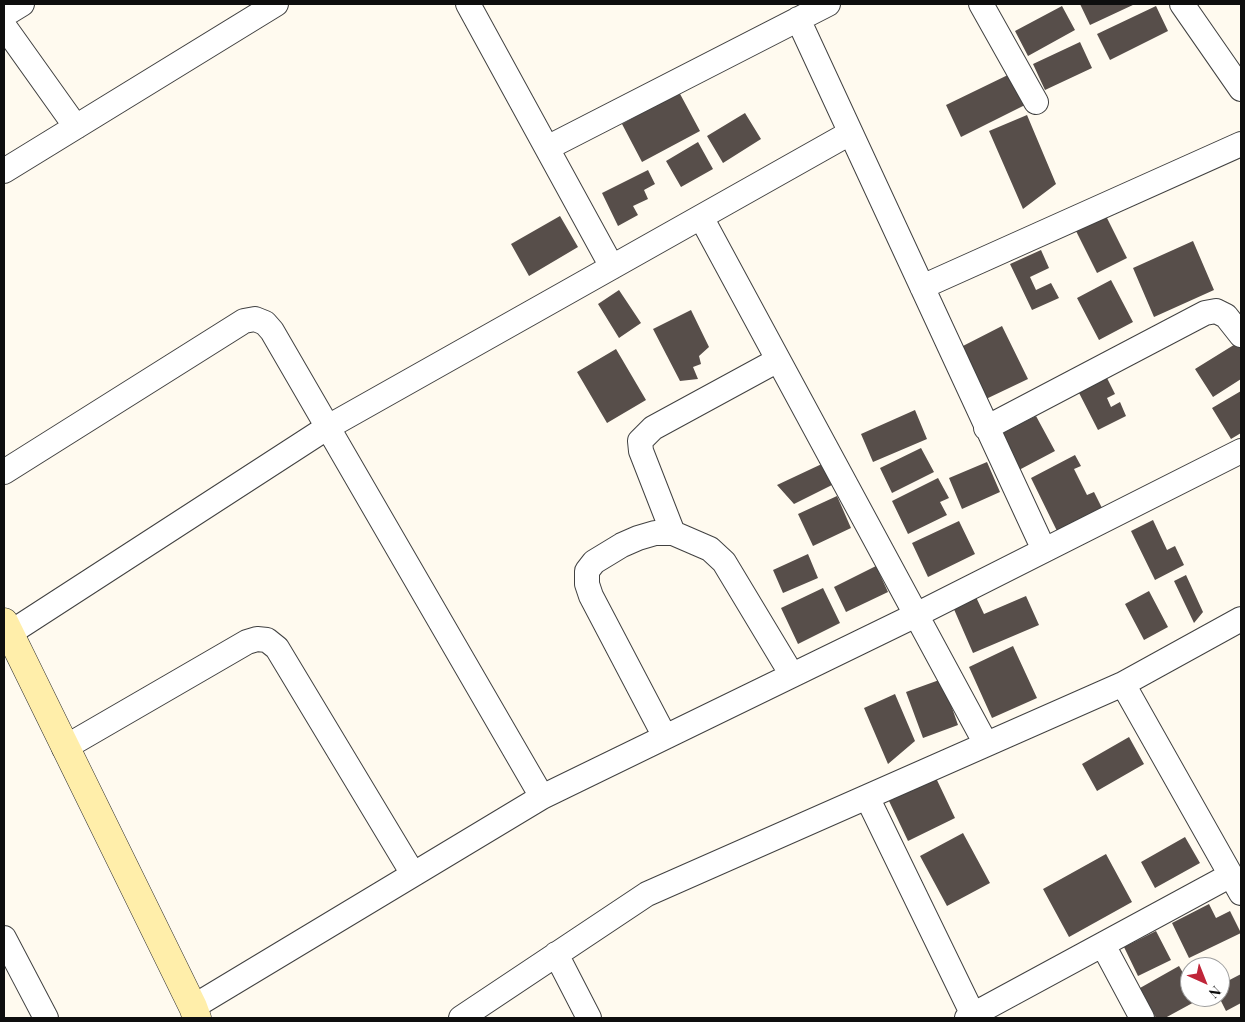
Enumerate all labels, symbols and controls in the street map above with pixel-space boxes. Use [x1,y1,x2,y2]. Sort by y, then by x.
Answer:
north arrow [1180,957,1230,1007]
text: N [1205,982,1225,1003]

